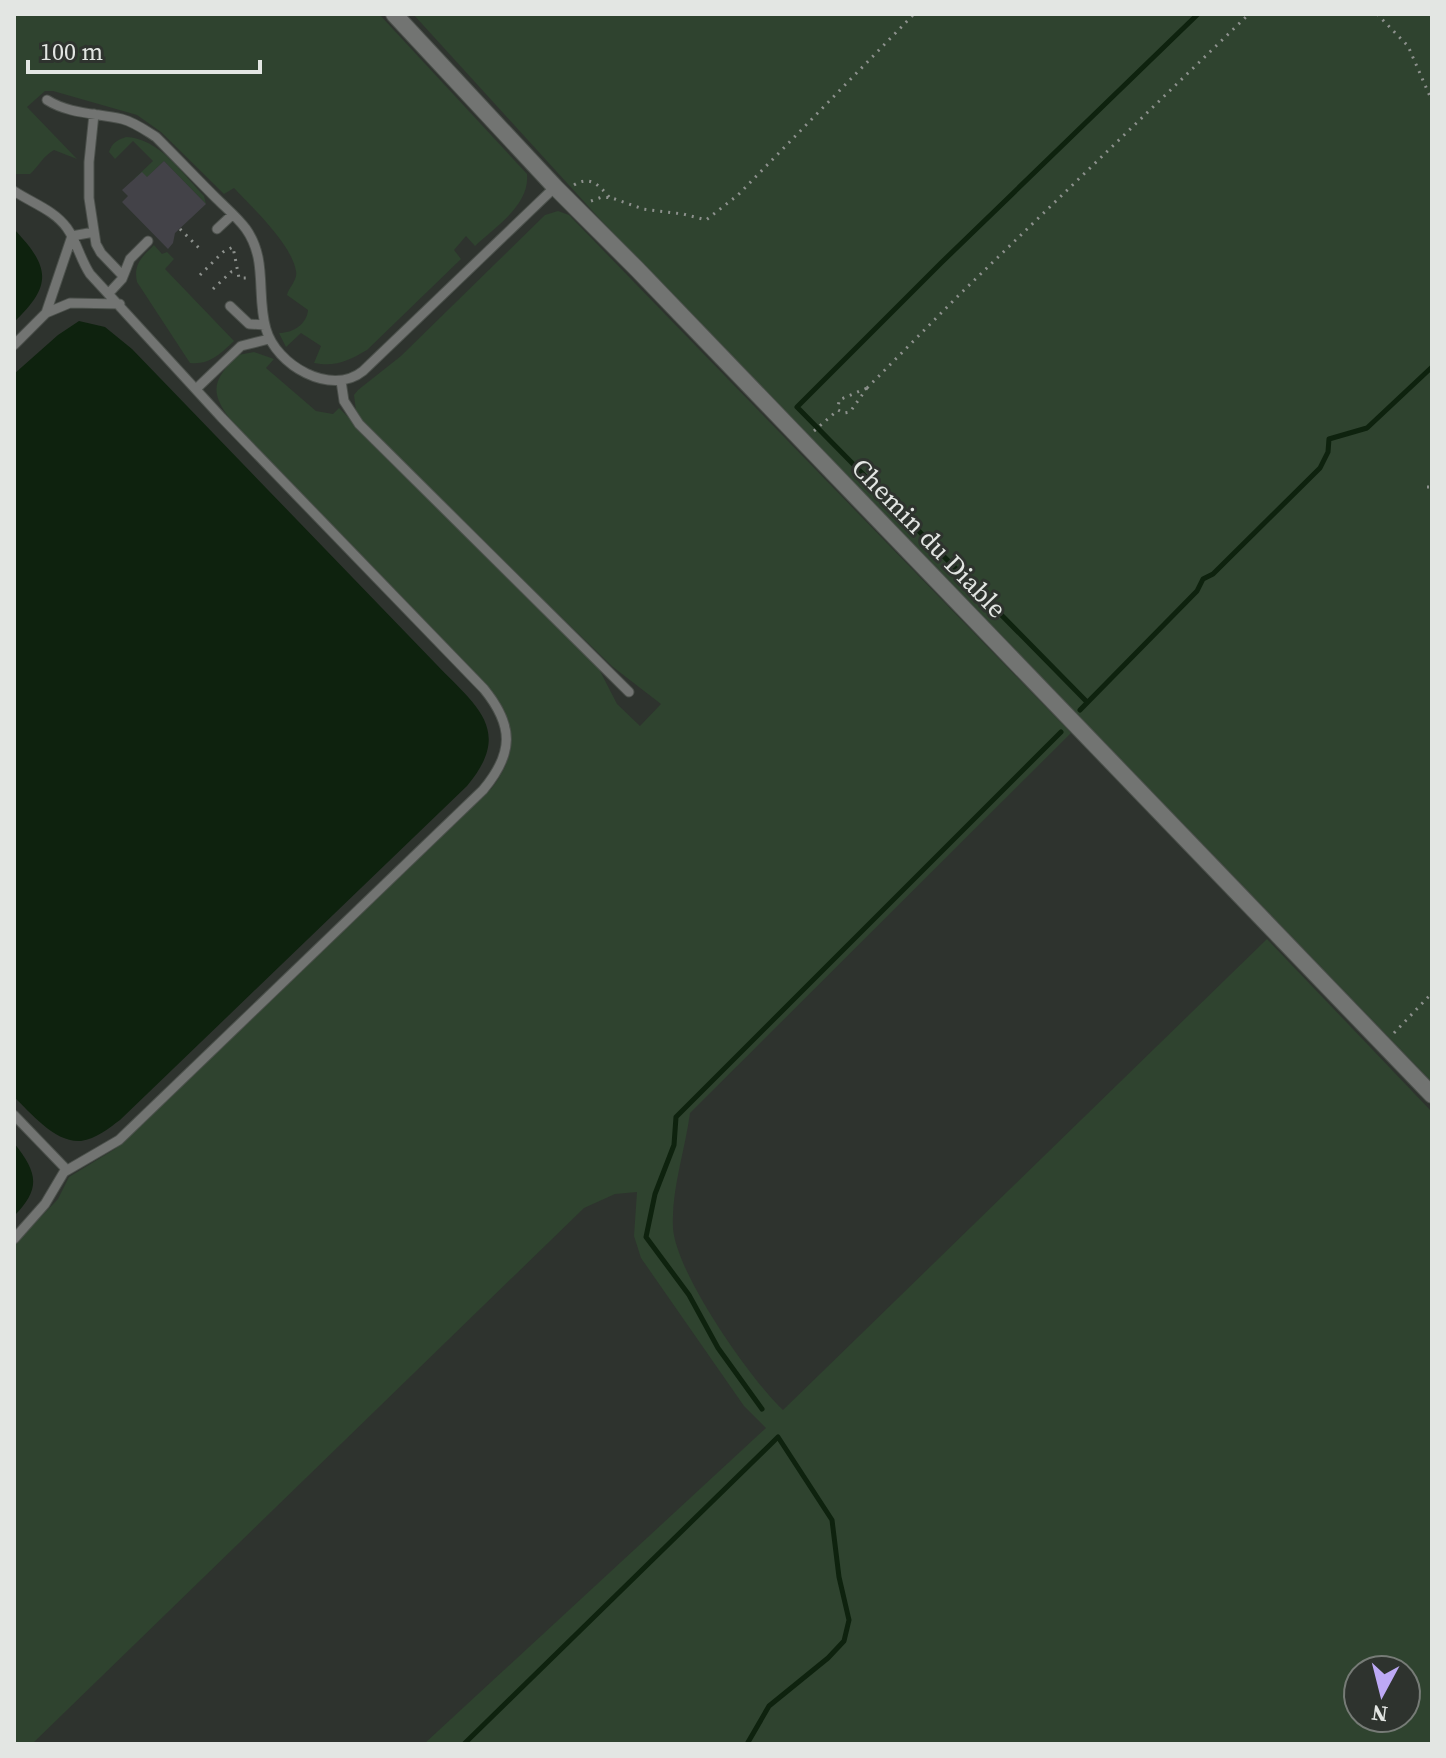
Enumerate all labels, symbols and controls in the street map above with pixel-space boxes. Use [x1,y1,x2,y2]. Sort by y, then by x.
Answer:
scale bar [28,24,260,74]
text: 100 m [40,35,103,68]
street label: Chemin du Diable [843,450,1015,626]
north arrow [1342,1654,1422,1734]
text: N [1370,1698,1389,1730]

